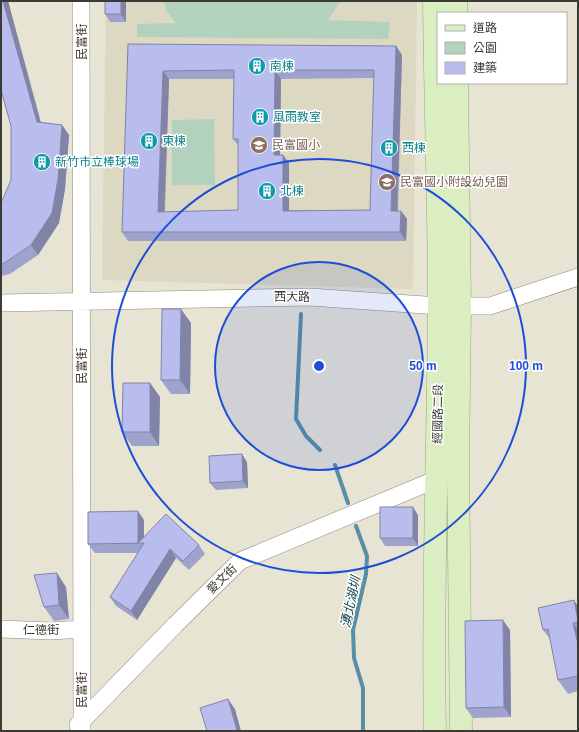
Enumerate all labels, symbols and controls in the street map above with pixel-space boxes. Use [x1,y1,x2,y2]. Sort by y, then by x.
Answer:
legend [437,12,567,84]
text: 道路 [473,21,497,35]
street label: 民富街 [75,24,89,60]
text: 公園 [473,41,497,55]
building icon: 南棟 [247,56,267,76]
place label: 南棟 [270,59,294,73]
text: 建築 [473,61,497,75]
building icon: 風雨教室 [250,107,270,127]
place label: 風雨教室 [273,110,321,124]
building icon: 東棟 [139,131,159,151]
place label: 東棟 [162,134,186,148]
school or university icon: 民富國小 [249,135,269,155]
place label: 民富國小 [272,138,320,152]
building icon: 西棟 [379,138,399,158]
place label: 西棟 [402,141,426,155]
building icon: 新竹市立棒球場 [32,152,52,172]
place label: 新竹市立棒球場 [55,155,139,169]
school or university icon: 民富國小附設幼兒園 [377,172,397,192]
place label: 民富國小附設幼兒園 [400,175,508,189]
building icon: 北棟 [257,181,277,201]
place label: 北棟 [280,184,304,198]
street label: 西大路 [274,290,310,304]
street label: 民富街 [75,348,89,384]
centre of rings [312,359,326,373]
text: 50 m [409,359,437,373]
text: 100 m [509,359,543,373]
street label: 經國路二段 [430,384,446,444]
street label: 愛文街 [204,561,240,597]
water label: 湧北湖圳 [338,573,364,629]
street label: 仁德街 [23,623,59,637]
street label: 民富街 [75,672,89,708]

